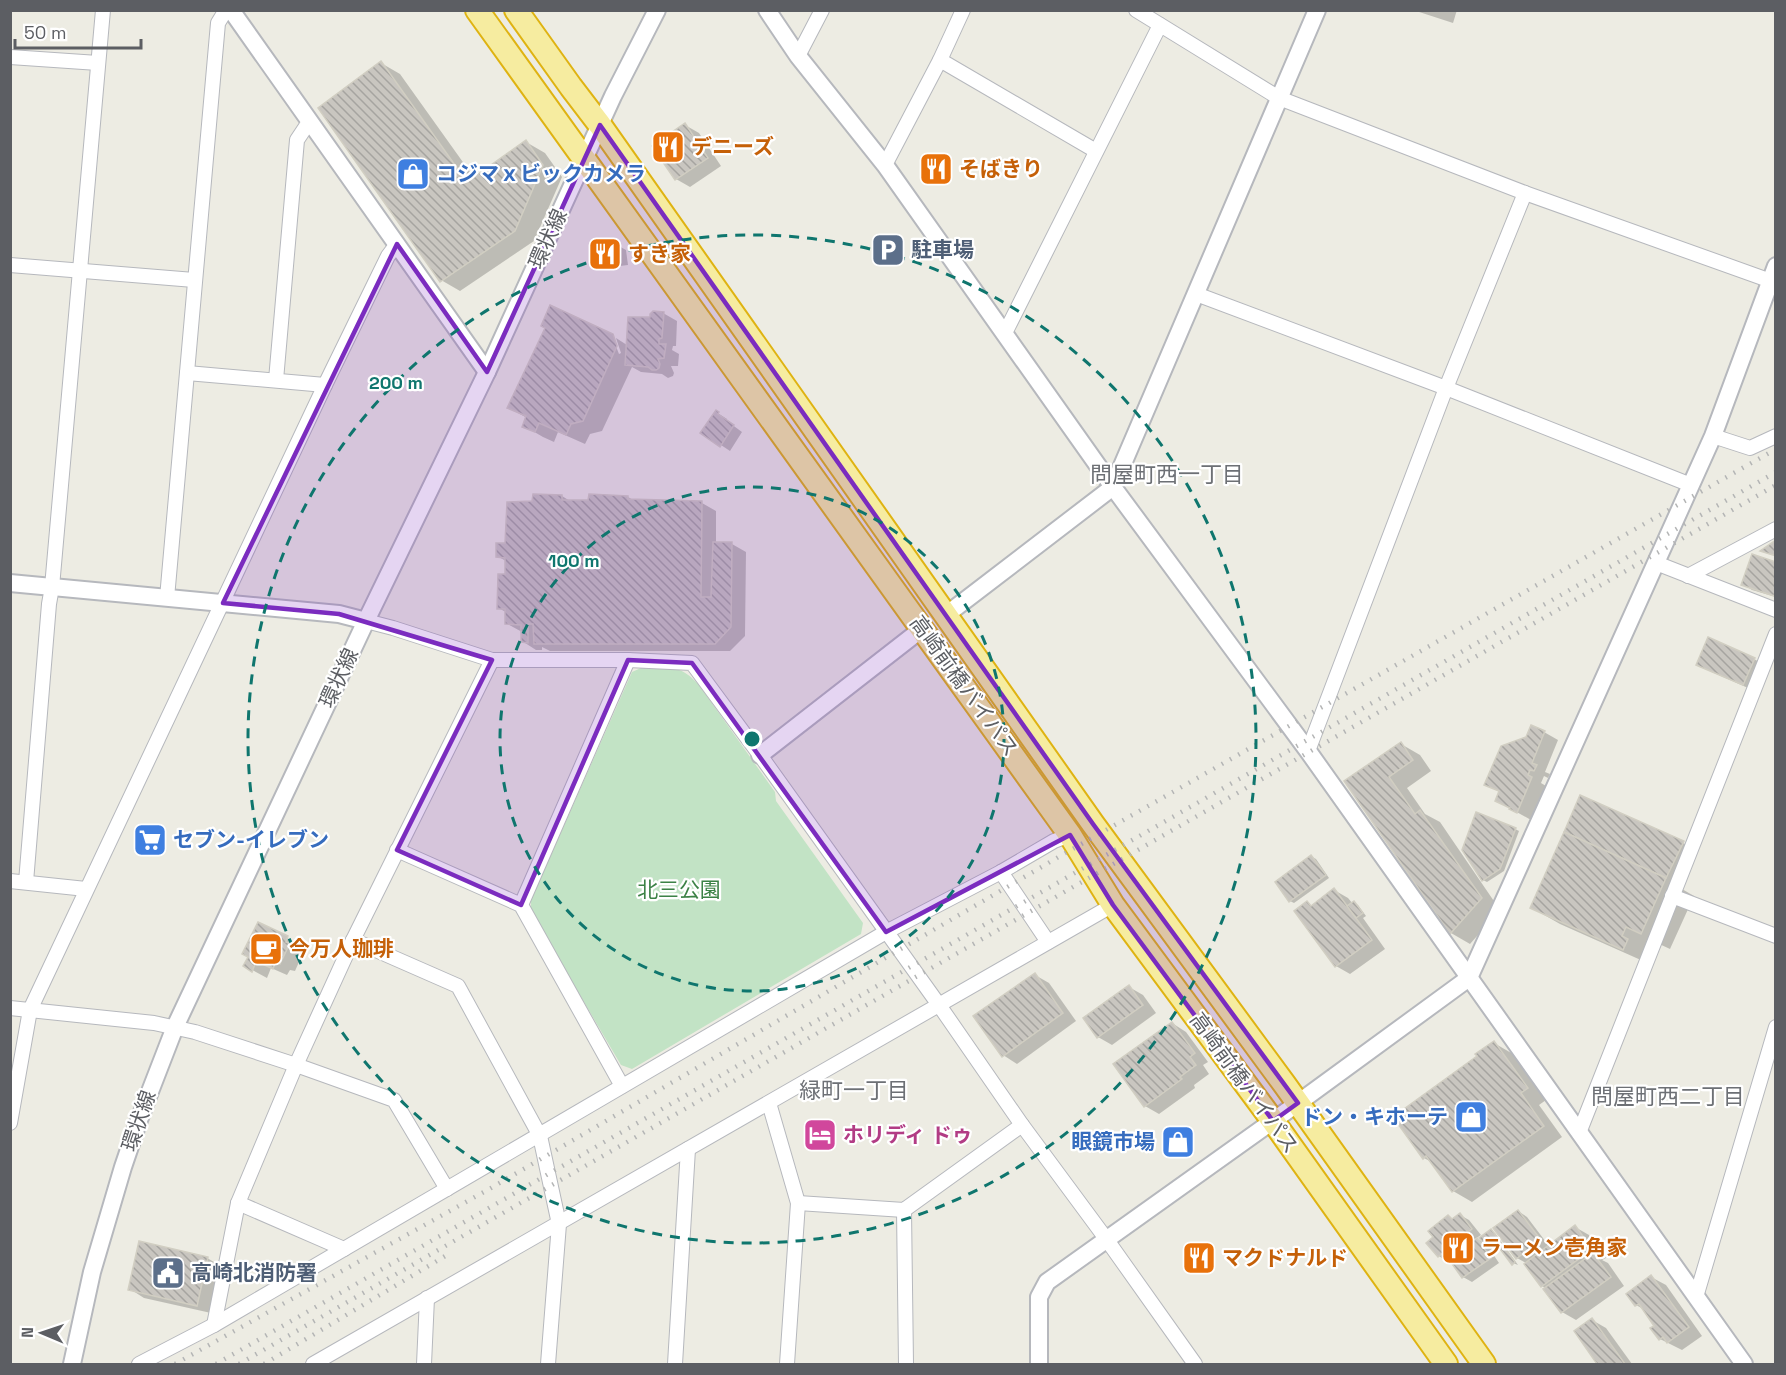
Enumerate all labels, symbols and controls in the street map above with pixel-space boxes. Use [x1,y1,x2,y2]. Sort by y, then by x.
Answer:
scale bar [15,12,141,50]
text: 50 m [24,21,66,44]
restaurant icon: デニーズ [650,129,686,165]
place label: デニーズ [691,133,774,160]
restaurant icon: そばきり [918,151,954,187]
place label: そばきり [959,155,1043,182]
shop icon: コジマｘビックカメラ [395,156,431,192]
place label: コジマｘビックカメラ [436,160,646,187]
street label: 環状線 [522,205,573,273]
parking icon: 駐車場 [870,232,906,268]
restaurant icon: すき家 [587,236,623,272]
place label: 駐車場 [911,236,974,263]
place label: すき家 [628,240,691,267]
text: 200 m [369,371,423,394]
district label: 問屋町西一丁目 [1090,460,1244,488]
text: 100 m [548,549,600,572]
street label: 高崎前橋バイパス [904,610,1025,761]
street label: 環状線 [313,644,364,712]
centre of rings [742,729,762,749]
supermarket icon: セブン-イレブン [132,822,168,858]
place label: セブン-イレブン [173,826,329,853]
park label: 北三公園 [637,876,721,903]
cafe icon: 今万人珈琲 [248,931,284,967]
place label: 今万人珈琲 [289,935,394,962]
street label: 高崎前橋バイパス [1184,1007,1305,1158]
district label: 緑町一丁目 [799,1076,909,1104]
district label: 問屋町西二丁目 [1591,1082,1745,1110]
street label: 環状線 [116,1087,162,1155]
shop icon: ドン・キホーテ [1453,1099,1489,1135]
place label: ドン・キホーテ [1301,1103,1448,1130]
hotel icon: ホリディ ドゥ [802,1117,838,1153]
place label: ホリディ ドゥ [843,1121,973,1148]
shop icon: 眼鏡市場 [1160,1124,1196,1160]
place label: 眼鏡市場 [1071,1128,1155,1155]
restaurant icon: ラーメン壱角家 [1440,1230,1476,1266]
place label: ラーメン壱角家 [1481,1234,1627,1261]
restaurant icon: マクドナルド [1181,1240,1217,1276]
place label: マクドナルド [1222,1244,1348,1271]
public building icon: 高崎北消防署 [150,1255,186,1291]
place label: 高崎北消防署 [191,1259,317,1286]
north arrow [12,1303,72,1363]
text: N [17,1327,38,1338]

